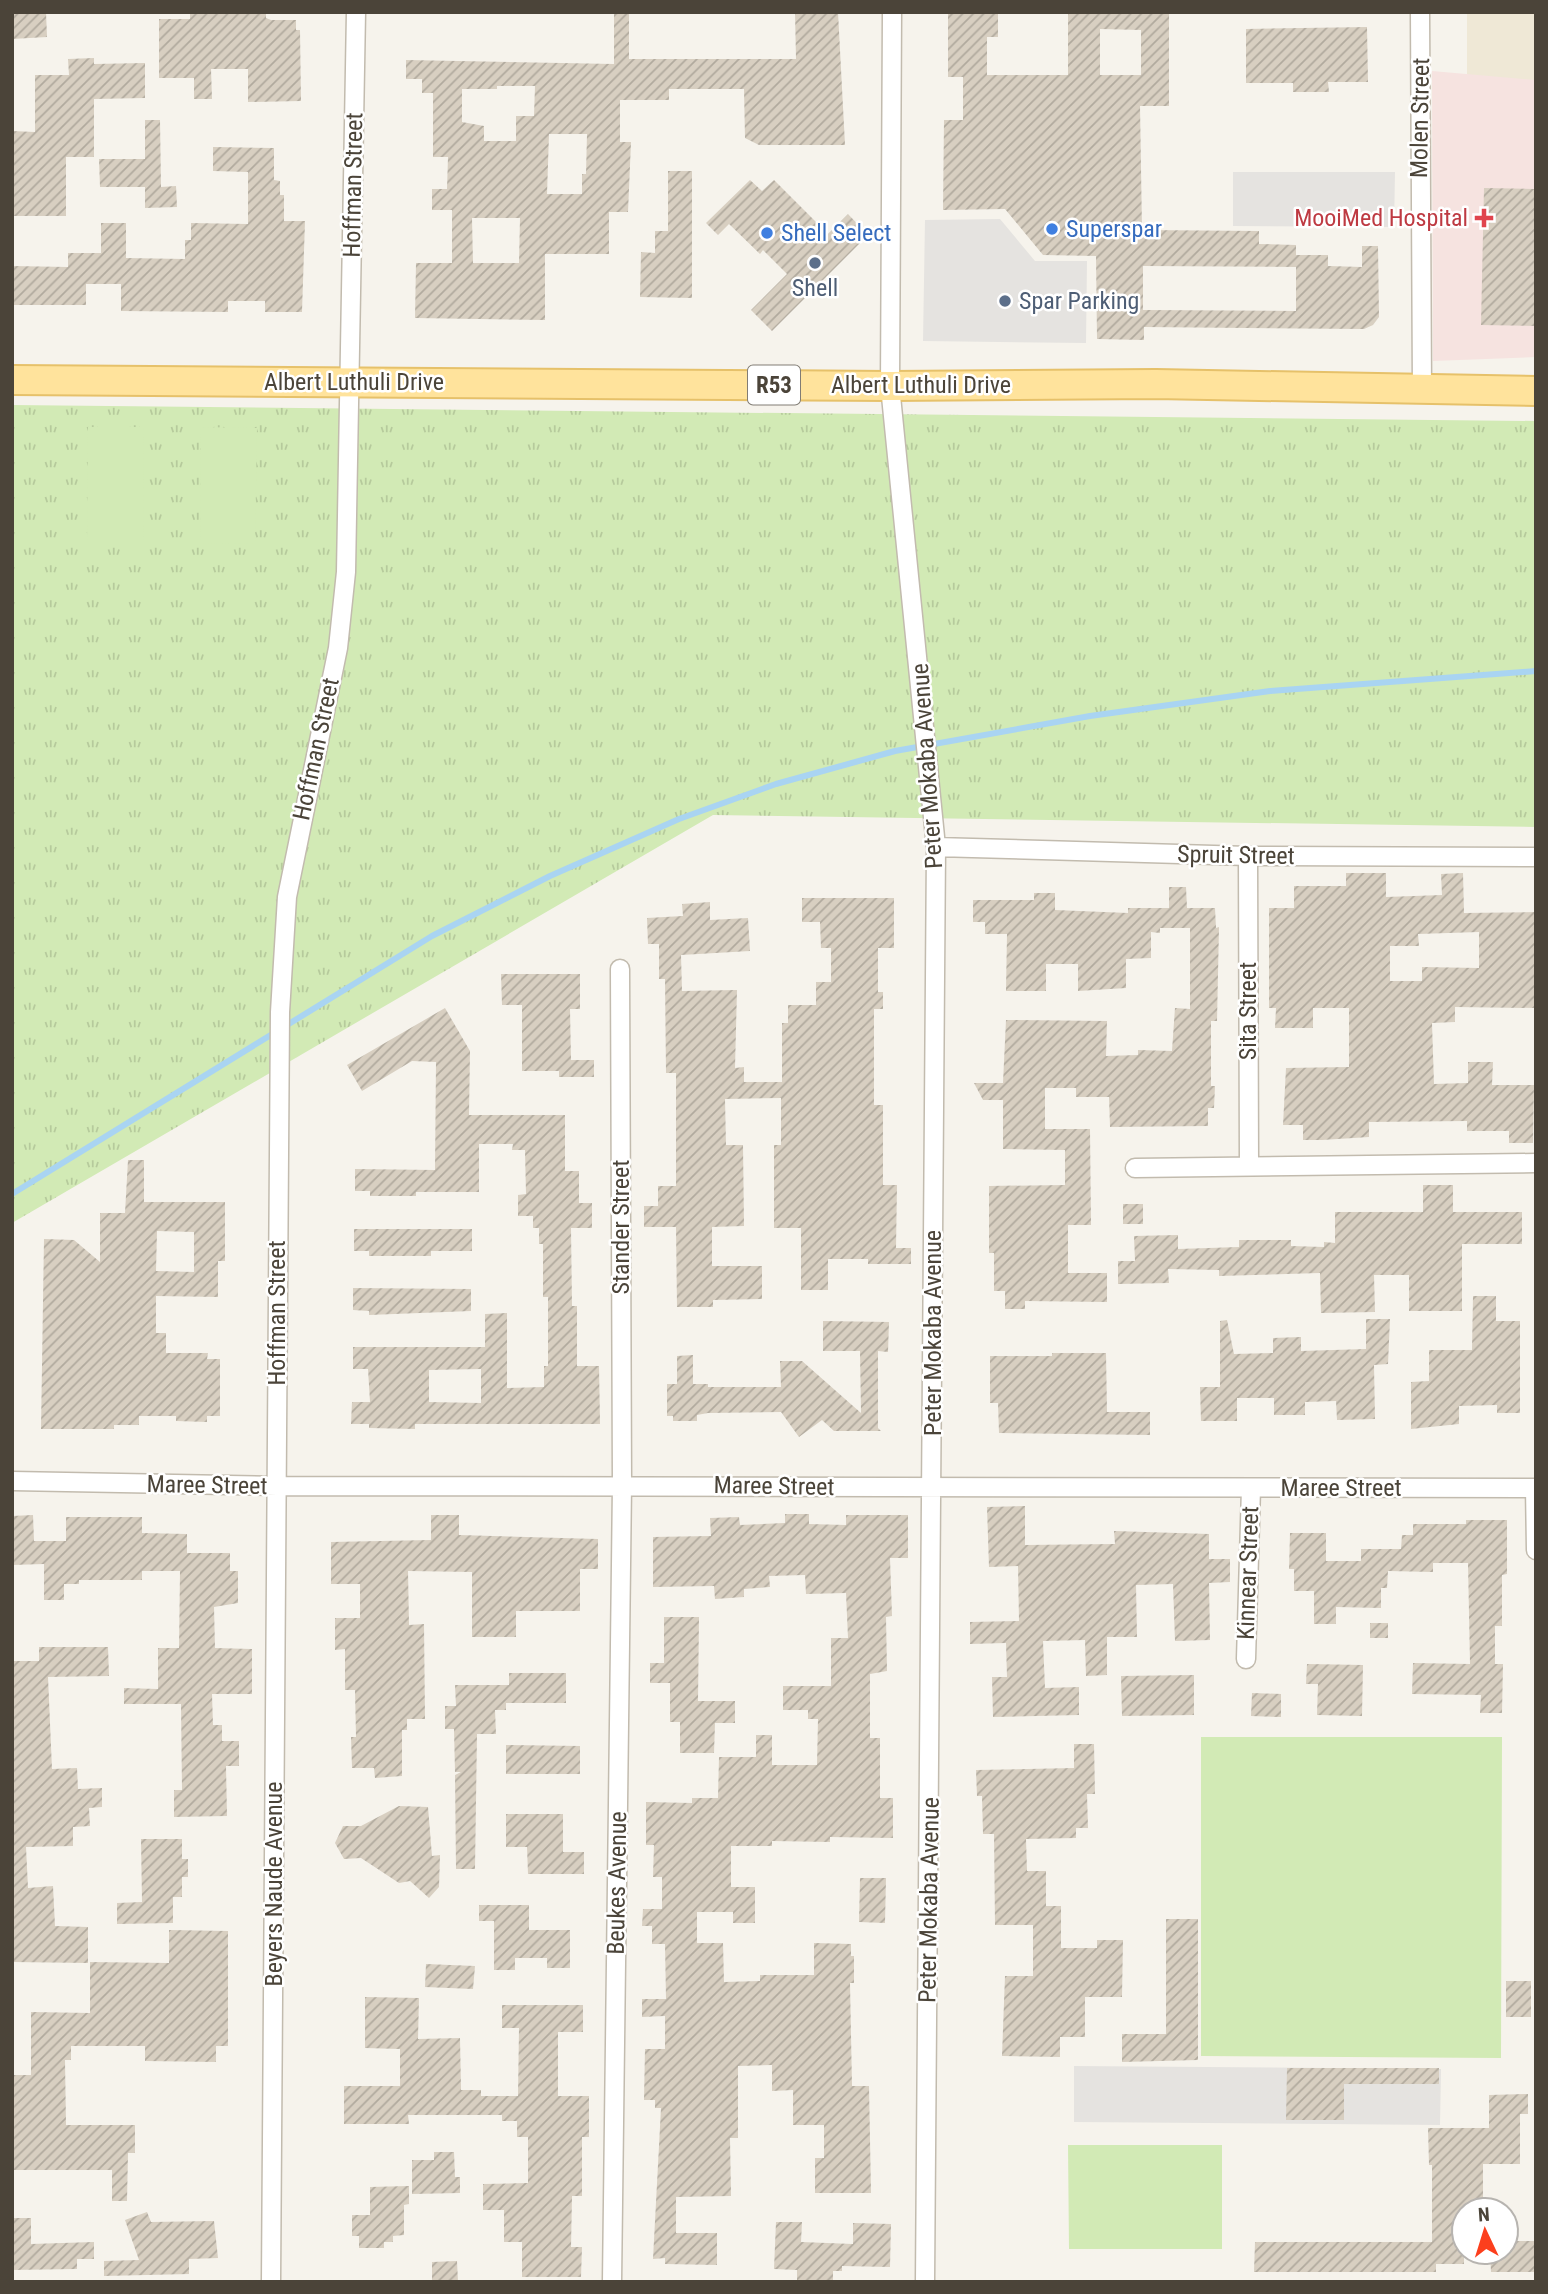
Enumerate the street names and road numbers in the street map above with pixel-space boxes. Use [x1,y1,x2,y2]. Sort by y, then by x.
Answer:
street label: Molen Street [1405,58,1435,178]
street label: Hoffman Street [338,112,368,258]
road number: R53 [748,366,800,404]
street label: Albert Luthuli Drive [264,368,444,396]
street label: Albert Luthuli Drive [831,371,1011,399]
street label: Peter Mokaba Avenue [906,662,948,870]
street label: Hoffman Street [287,675,345,823]
street label: Spruit Street [1177,840,1295,870]
street label: Sita Street [1234,962,1262,1060]
street label: Stander Street [607,1160,635,1294]
street label: Peter Mokaba Avenue [919,1230,947,1436]
street label: Hoffman Street [263,1240,291,1386]
street label: Maree Street [146,1470,268,1500]
street label: Maree Street [713,1471,835,1501]
street label: Maree Street [1281,1474,1401,1502]
street label: Kinnear Street [1232,1506,1264,1640]
street label: Beyers Naude Avenue [260,1782,288,1986]
street label: Peter Mokaba Avenue [913,1797,945,2003]
street label: Beukes Avenue [602,1811,632,1955]

